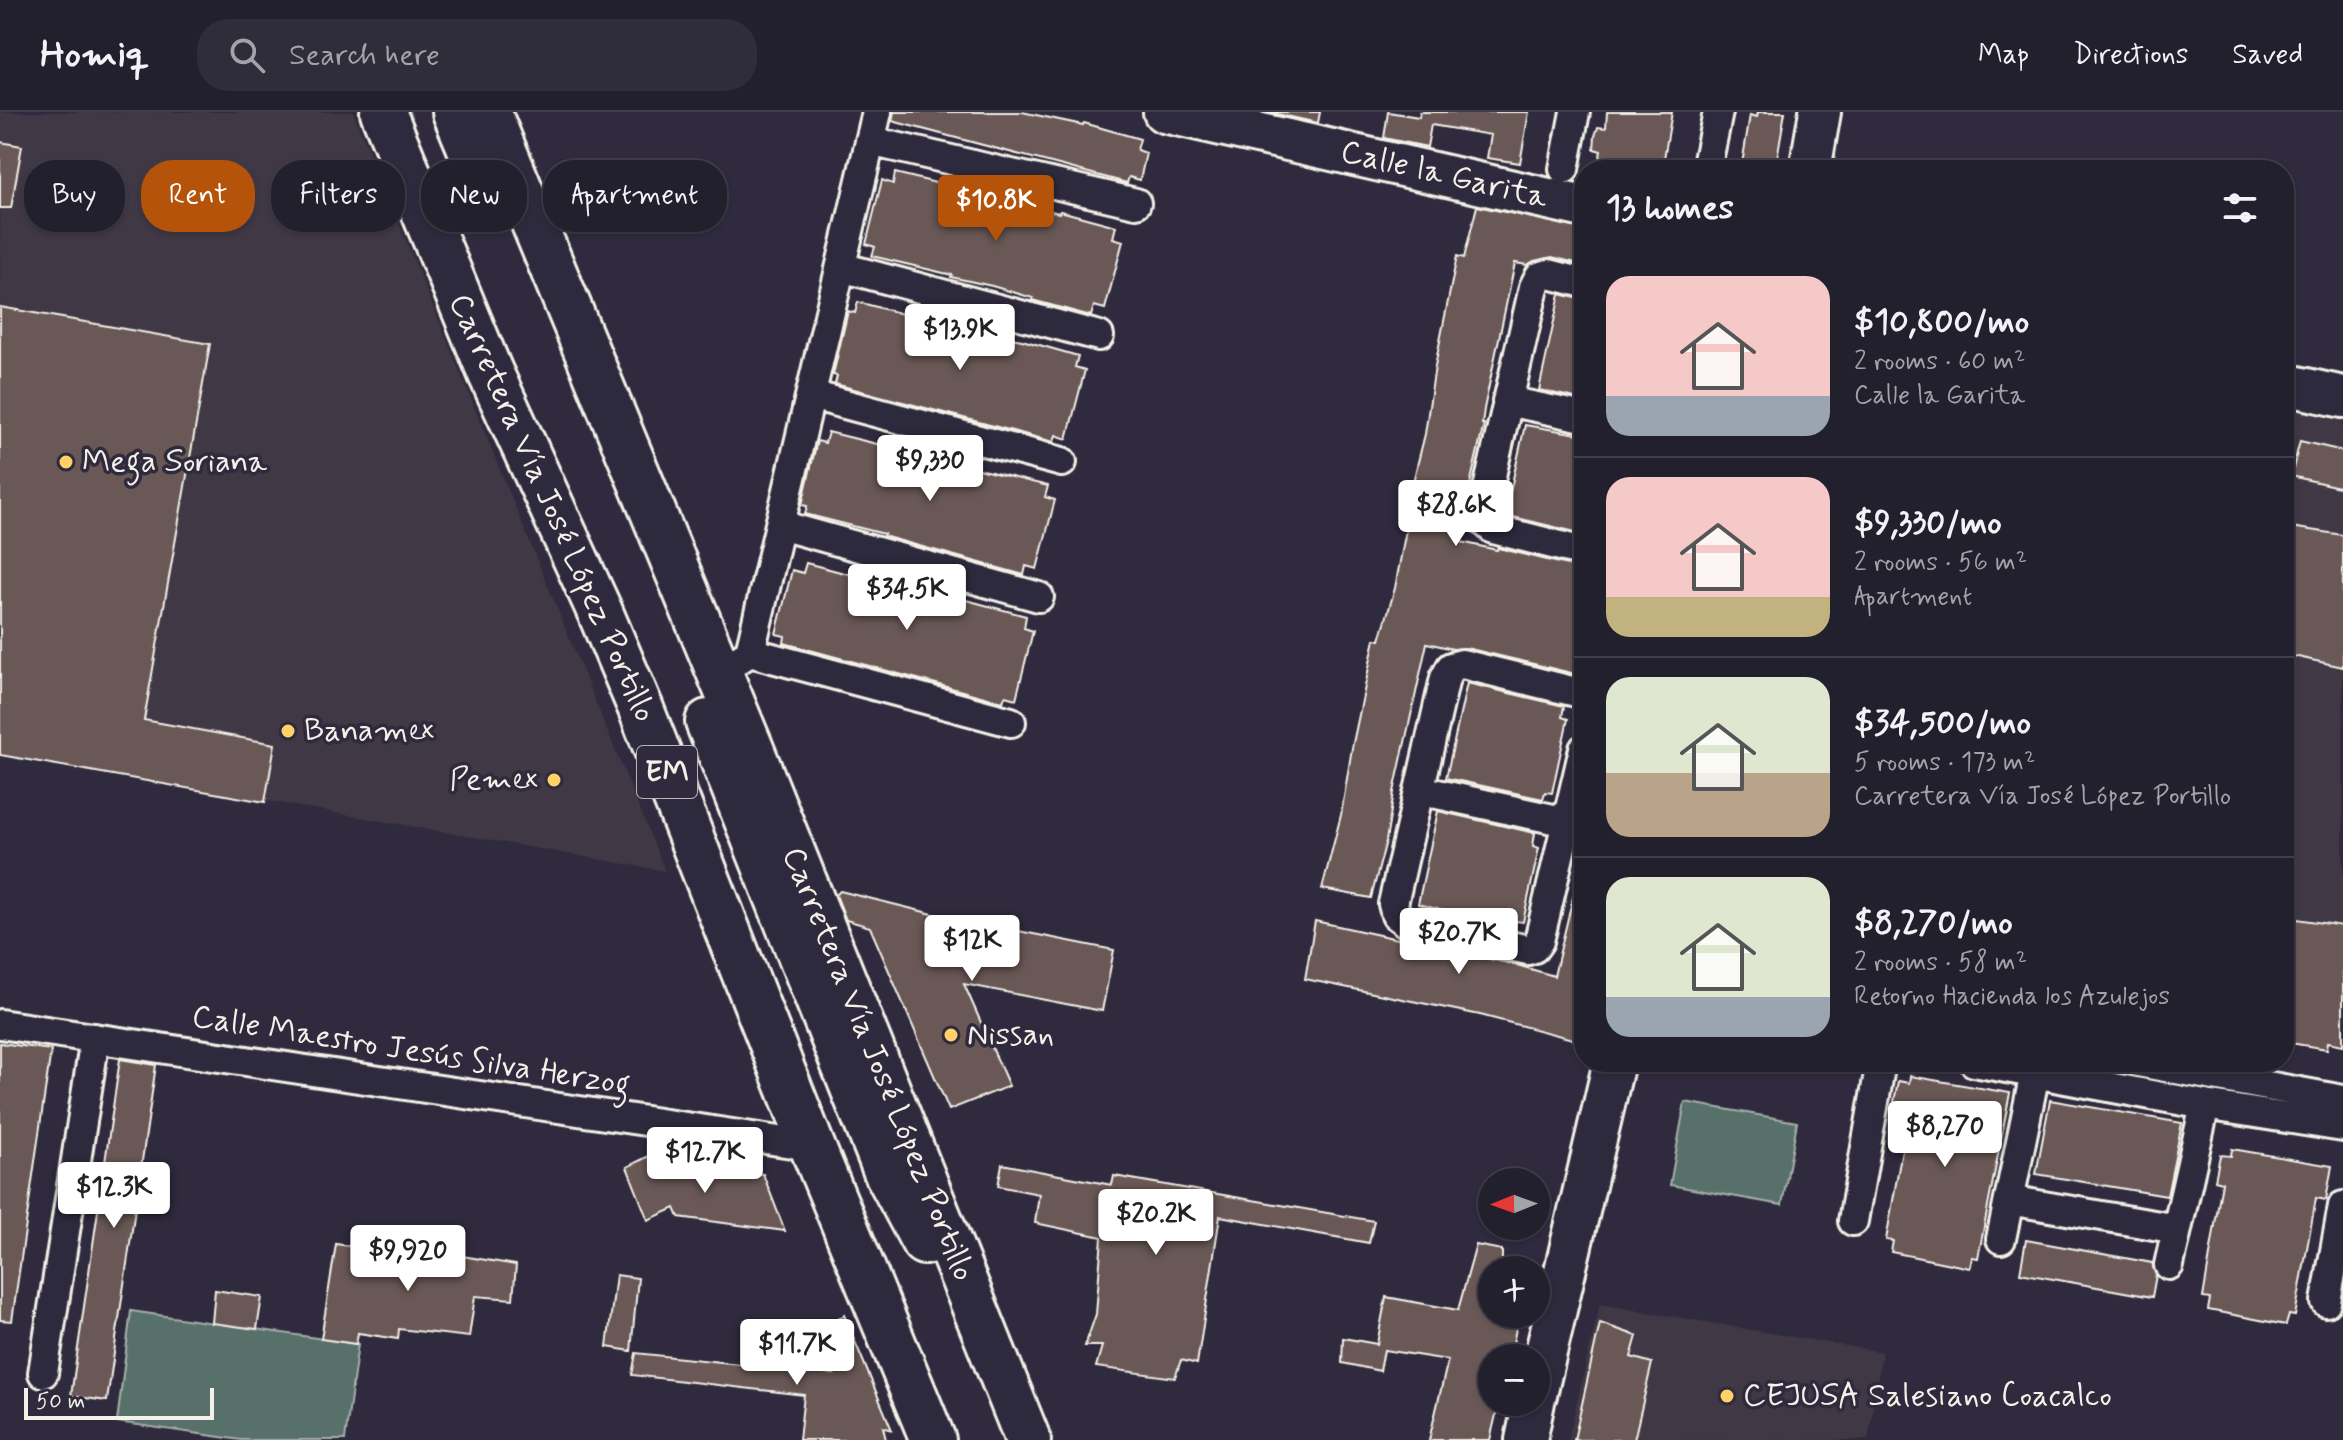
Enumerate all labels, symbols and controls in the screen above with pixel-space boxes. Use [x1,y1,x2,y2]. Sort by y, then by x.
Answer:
search box [197,19,757,91]
text: Homiq [40,31,149,80]
icon: search [225,33,269,77]
text: Search here [289,36,440,75]
text: Map [1978,37,2029,74]
text: Directions [2073,37,2188,74]
text: Saved [2232,37,2303,74]
street label: Calle la Garita [1337,131,1552,219]
chip: Buy [24,160,125,232]
chip: Rent [141,160,255,232]
chip: Filters [271,160,405,232]
chip: New [421,160,527,232]
chip: Apartment [543,160,727,232]
pin: $10.8K [931,175,1061,243]
text: $10.8K [956,184,1036,218]
text: 13 homes [1606,186,1734,231]
icon: filters [2218,186,2262,230]
street label: Carretera Vía José López Portillo [438,287,666,729]
text: $10,800/mo [1854,300,2029,345]
pin: $13.9K [895,304,1025,372]
icon: home [1670,308,1766,404]
text: $13.9K [923,313,997,347]
text: 2 rooms · 60 m² [1854,345,2025,379]
text: Calle la Garita [1854,379,2025,413]
pin: $9,330 [865,435,995,503]
place label: Mega Soriana [82,441,268,486]
text: $9,330 [895,444,965,478]
marker: Mega Soriana [57,453,75,471]
pin: $28.6K [1391,480,1521,548]
text: $28.6K [1416,489,1496,523]
text: $9,330/mo [1854,501,2002,546]
icon: home [1670,509,1766,605]
text: 2 rooms · 56 m² [1854,546,2027,580]
pin: $34.5K [842,564,972,632]
text: $34.5K [866,573,948,607]
text: Apartment [1854,580,1972,614]
text: $34,500/mo [1854,701,2031,746]
icon: home [1670,709,1766,805]
place label: Banamex [304,710,434,752]
marker: Banamex [279,722,297,740]
road number: EM [637,746,697,798]
text: 5 rooms · 173 m² [1854,746,2035,780]
place label: Pemex [449,759,538,801]
marker: Pemex [545,771,563,789]
text: Carretera Vía José López Portillo [1854,780,2231,814]
street label: Carretera Vía José López Portillo [772,841,984,1287]
text: $8,270/mo [1854,901,2013,946]
pin: $20.7K [1394,908,1524,976]
icon: home [1670,909,1766,1005]
pin: $12K [925,915,1019,983]
text: $20.7K [1418,917,1500,951]
text: $12K [943,924,1002,958]
text: 2 rooms · 58 m² [1854,946,2027,980]
text: Retorno Hacienda los Azulejos [1854,980,2170,1014]
street label: Calle Maestro Jesús Silva Herzog [188,996,633,1109]
place label: Nissan [967,1014,1054,1056]
marker: Nissan [942,1026,960,1044]
pin: $8,270 [1880,1101,2010,1169]
text: $8,270 [1906,1110,1984,1144]
pin: $12.7K [640,1127,770,1195]
text: $12.7K [665,1136,745,1170]
pin: $12.3K [49,1162,179,1230]
north arrow [1478,1168,1550,1240]
map controls [1478,1168,1550,1416]
text: $12.3K [76,1171,152,1205]
pin: $20.2K [1091,1189,1221,1257]
text: $20.2K [1116,1198,1196,1232]
pin: $9,920 [343,1225,473,1293]
text: $9,920 [368,1234,448,1268]
button: + [1478,1256,1550,1328]
pin: $11.7K [732,1319,862,1387]
text: $11.7K [758,1328,836,1362]
button: − [1478,1344,1550,1416]
place label: CEJUSA Salesiano Coacalco [1743,1375,2112,1417]
scale bar [24,1384,214,1420]
marker: CEJUSA Salesiano Coacalco [1718,1387,1736,1405]
text: 50 m [36,1388,85,1416]

